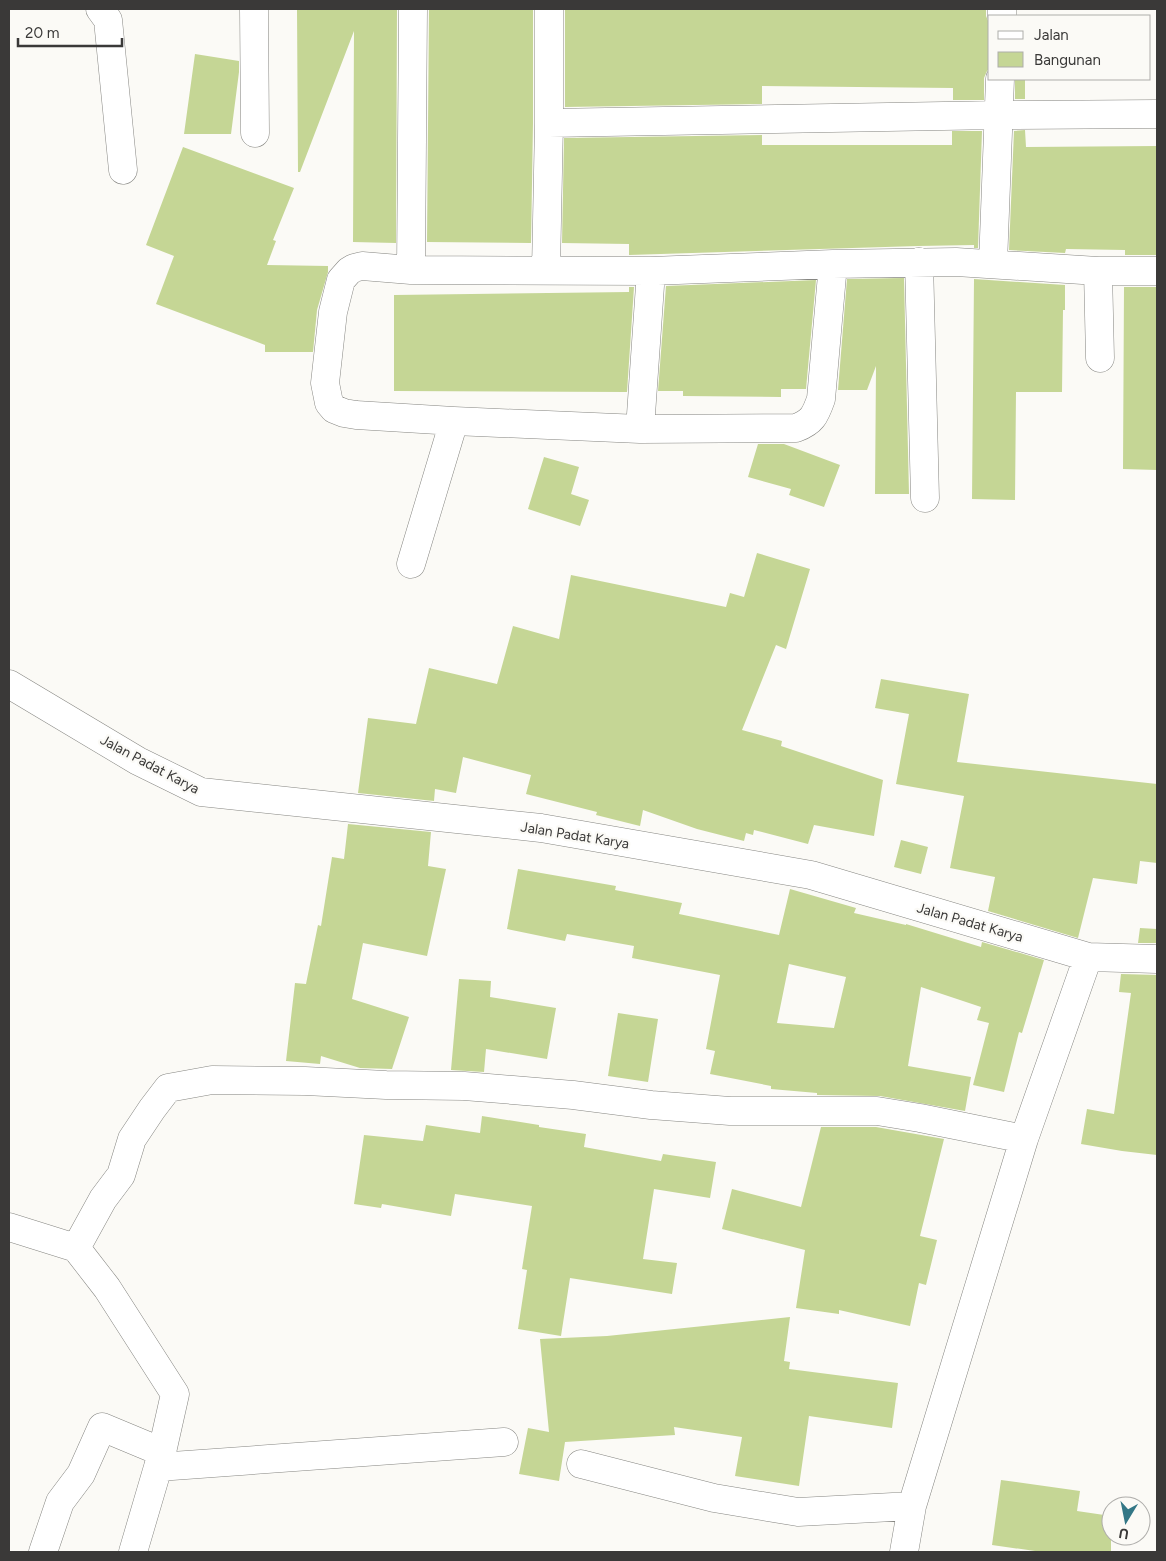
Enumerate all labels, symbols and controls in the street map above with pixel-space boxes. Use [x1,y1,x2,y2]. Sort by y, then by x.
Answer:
scale bar [18,15,121,47]
legend [988,15,1151,80]
text: 20 m [25,24,59,42]
text: Jalan [1034,26,1069,44]
text: Bangunan [1034,51,1101,69]
street label: Jalan Padat Karya [97,731,202,798]
street label: Jalan Padat Karya [519,819,630,852]
street label: Jalan Padat Karya [915,899,1025,946]
north arrow [1101,1496,1151,1546]
text: U [1117,1524,1130,1543]

